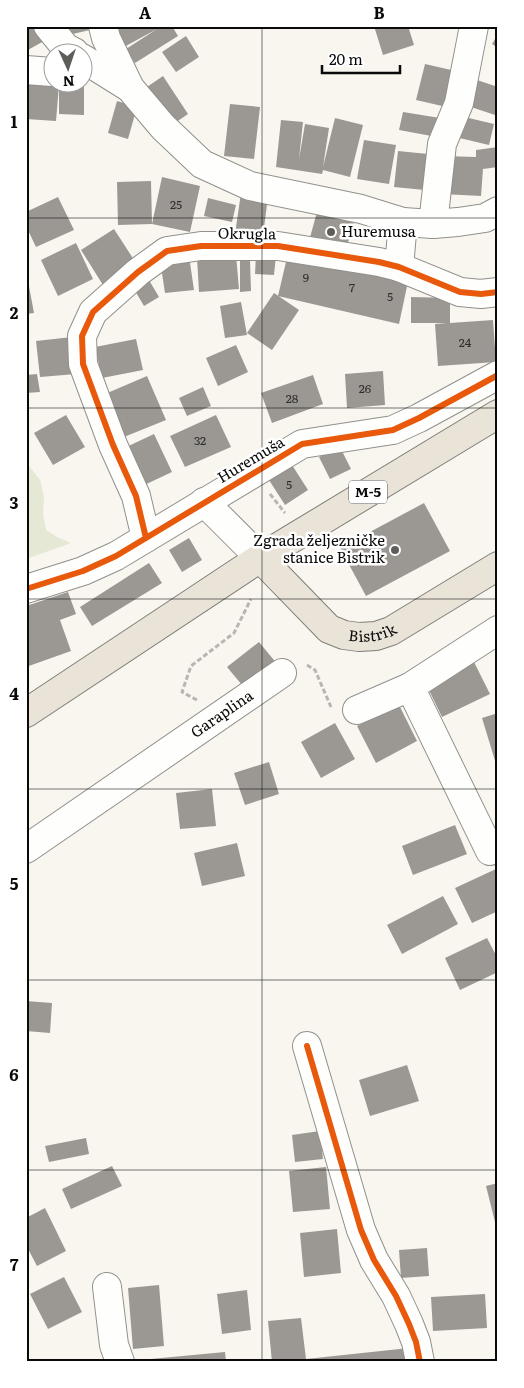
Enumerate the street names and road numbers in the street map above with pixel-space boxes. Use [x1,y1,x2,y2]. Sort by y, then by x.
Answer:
street label: Okrugla [218,220,277,245]
street label: Huremuša [212,429,289,488]
road number: M-5 [349,481,387,504]
street label: Bistrik [347,617,401,647]
street label: Garaplina [185,683,258,743]

